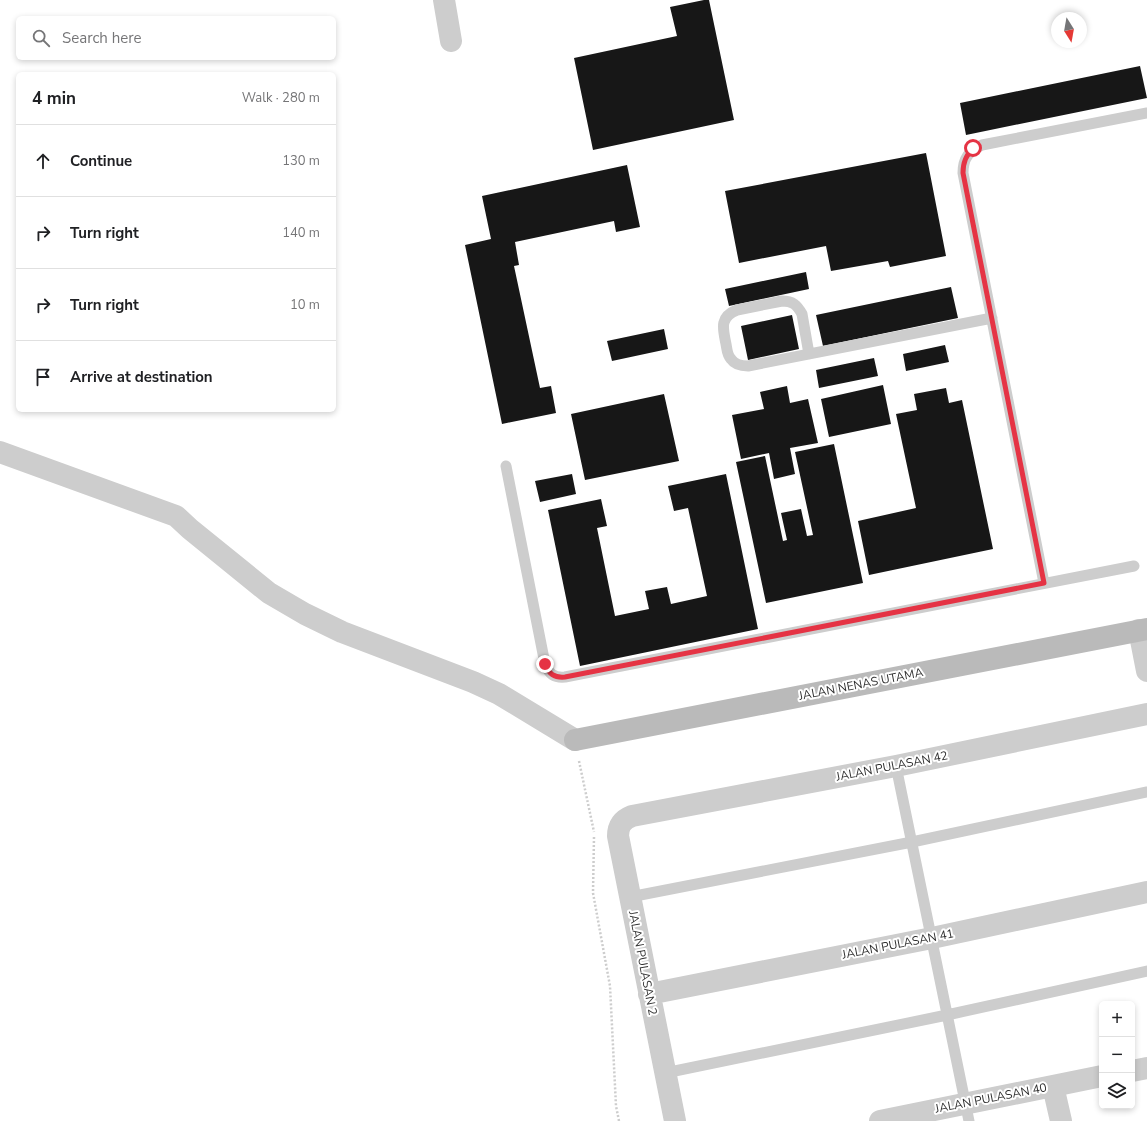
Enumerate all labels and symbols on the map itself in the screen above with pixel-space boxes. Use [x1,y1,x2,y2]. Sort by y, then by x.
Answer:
north arrow [1051,12,1087,48]
route start [964,139,982,157]
route end [536,655,554,673]
street label: JALAN NENAS UTAMA [796,664,925,704]
street label: JALAN PULASAN 42 [834,747,949,785]
street label: JALAN PULASAN 2 [625,908,661,1017]
street label: JALAN PULASAN 41 [840,925,955,963]
street label: JALAN PULASAN 40 [933,1079,1048,1117]

